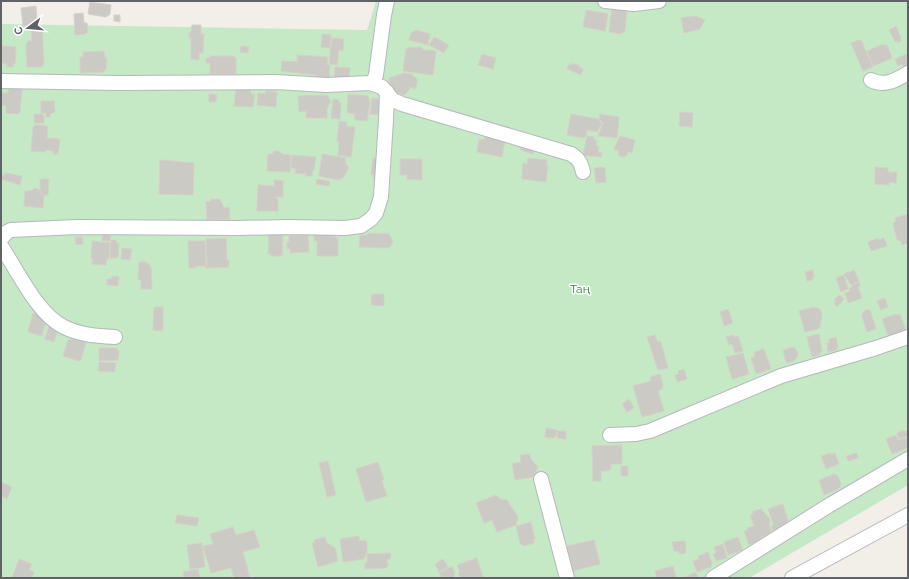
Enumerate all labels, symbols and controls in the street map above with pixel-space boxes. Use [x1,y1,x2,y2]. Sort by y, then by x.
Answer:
north arrow [8,8,48,48]
text: С [11,25,26,36]
park label: Таң [570,282,590,296]

